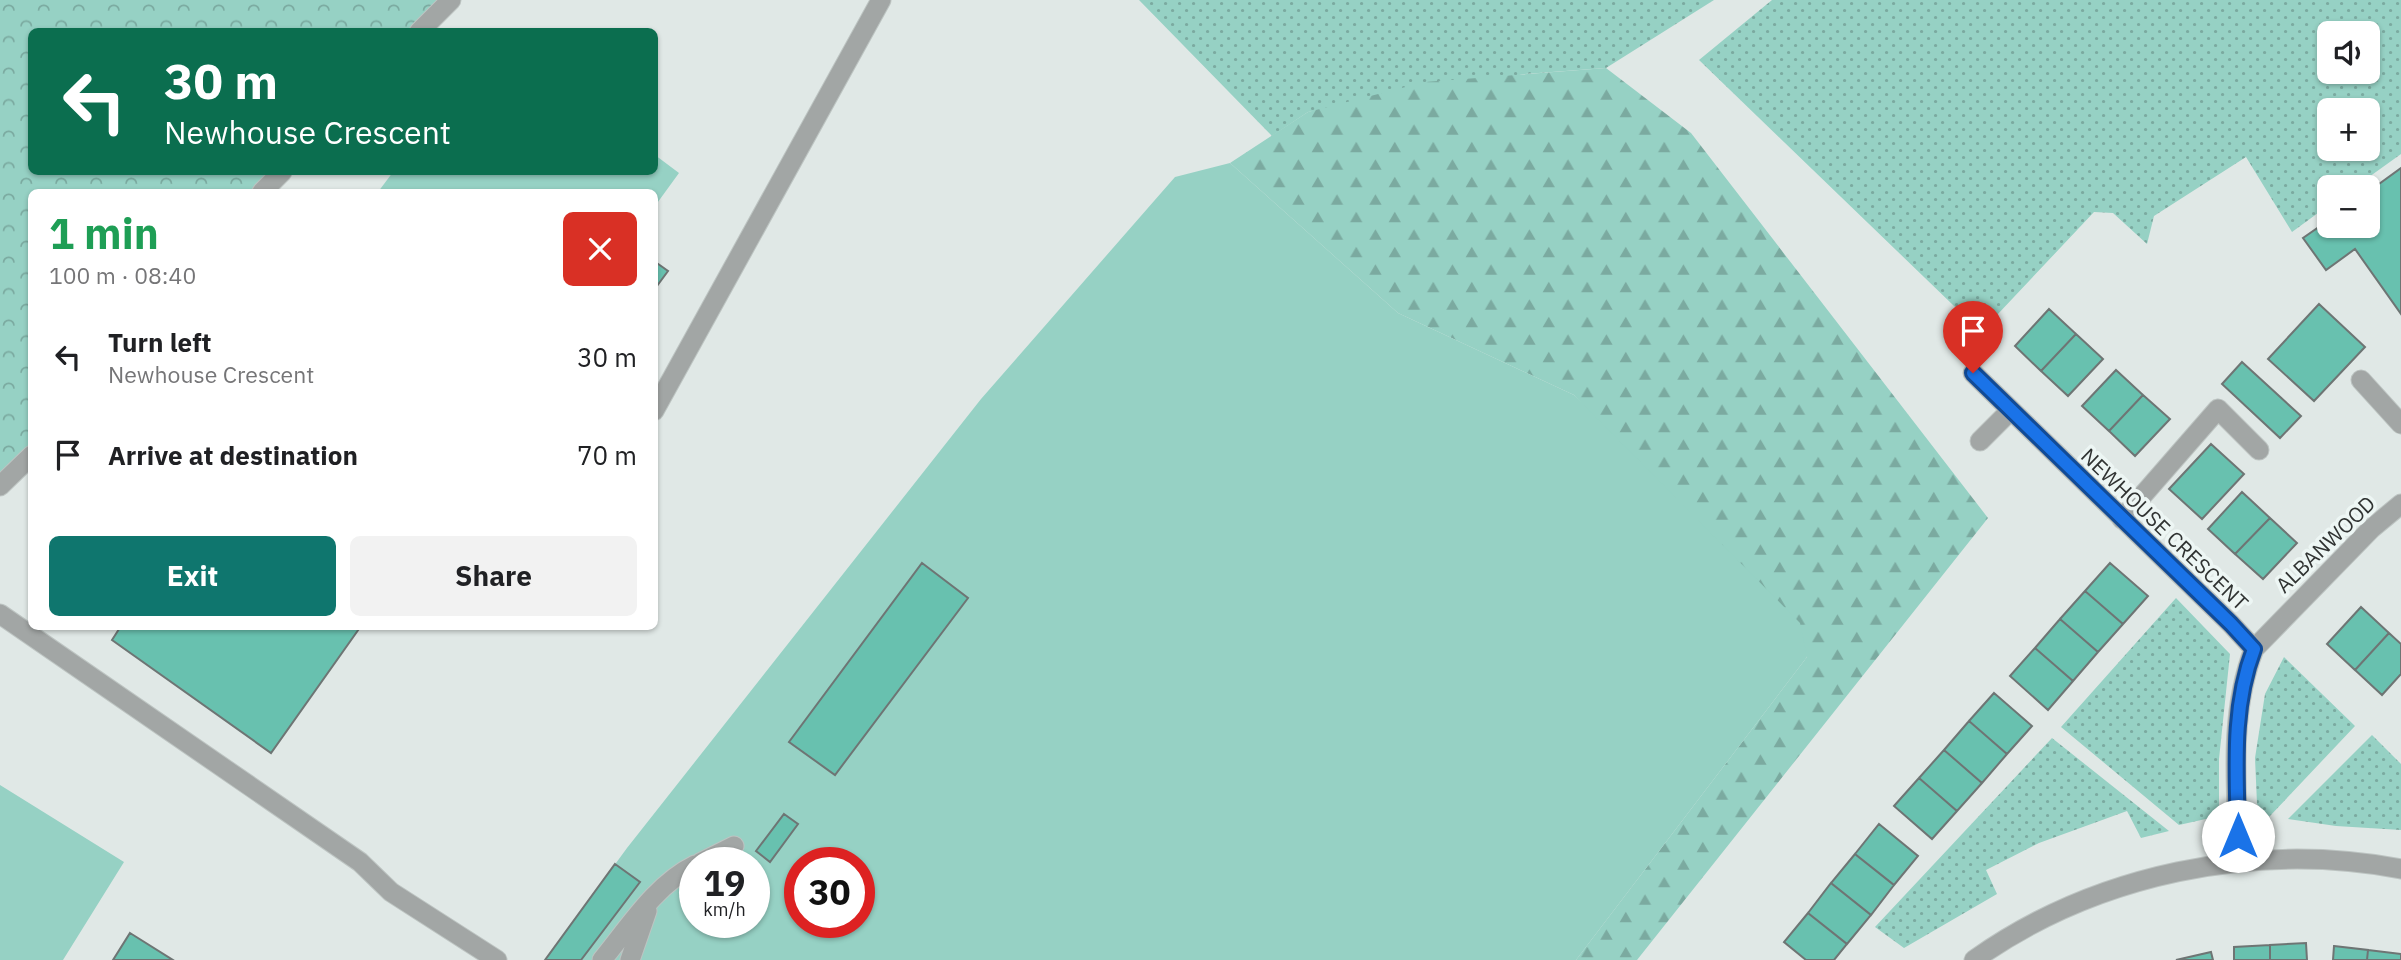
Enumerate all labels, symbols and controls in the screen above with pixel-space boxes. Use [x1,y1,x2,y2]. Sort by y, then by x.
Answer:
map controls [2317,21,2380,238]
button: sound [2317,21,2380,84]
text: 30 m [164,49,278,112]
icon: left [49,56,140,147]
button: + [2317,98,2380,161]
text: Newhouse Crescent [164,111,451,153]
button: − [2317,175,2380,238]
text: 1 min [49,206,159,261]
button: close [563,212,637,286]
text: 100 m · 08:40 [49,260,196,290]
pin [1943,301,2003,373]
icon: arrive [1954,312,1992,350]
text: Turn left [108,325,211,359]
icon: left [49,338,87,376]
text: 30 m [577,340,637,374]
text: Newhouse Crescent [108,359,314,389]
icon: arrive [49,436,87,474]
text: Arrive at destination [108,438,358,472]
text: 70 m [577,438,637,472]
street label: NEWHOUSE CRESCENT [2075,442,2255,616]
street label: ALBANWOOD [2269,489,2381,599]
button: Exit [49,536,336,616]
button: Share [350,536,637,616]
position arrow [2201,799,2275,873]
speed limit sign: 30 [784,847,875,938]
text: 19 [703,860,746,906]
text: km/h [703,898,746,921]

